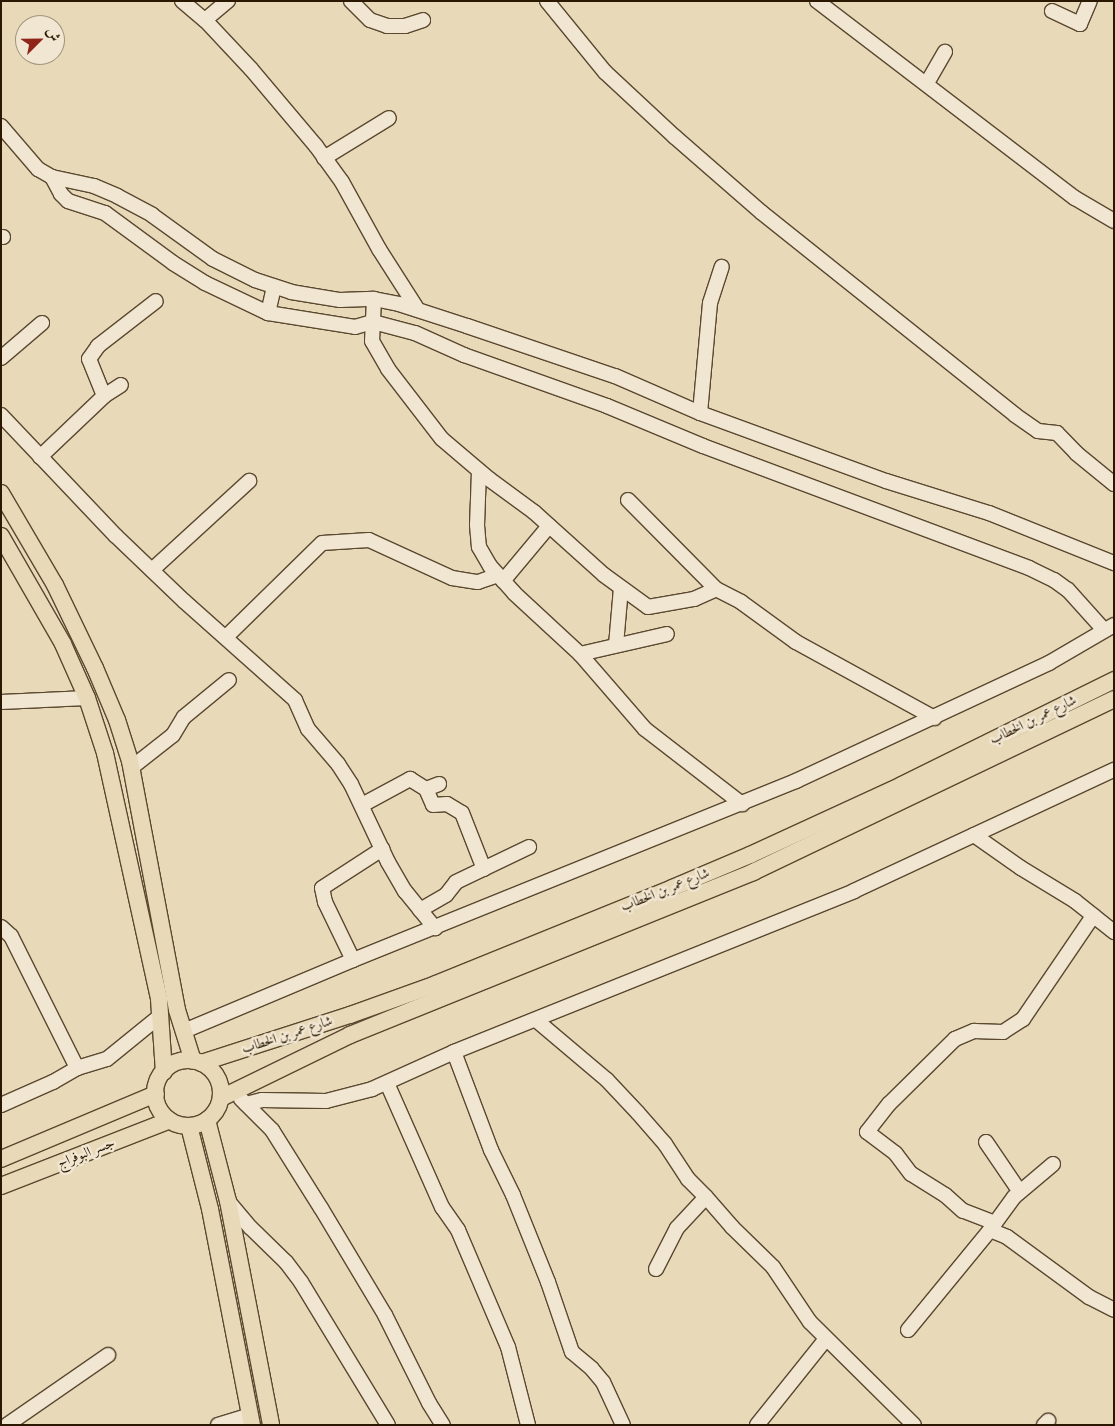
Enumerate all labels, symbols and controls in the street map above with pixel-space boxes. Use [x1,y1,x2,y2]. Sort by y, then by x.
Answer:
north arrow [15,15,65,65]
text: ش [42,25,64,44]
street label: شارع عمر بن الخطاب [987,692,1079,748]
street label: شارع عمر بن الخطاب [618,865,712,915]
street label: شارع عمر بن الخطاب [240,1012,334,1058]
street label: جسر البوفراج [55,1134,117,1172]

